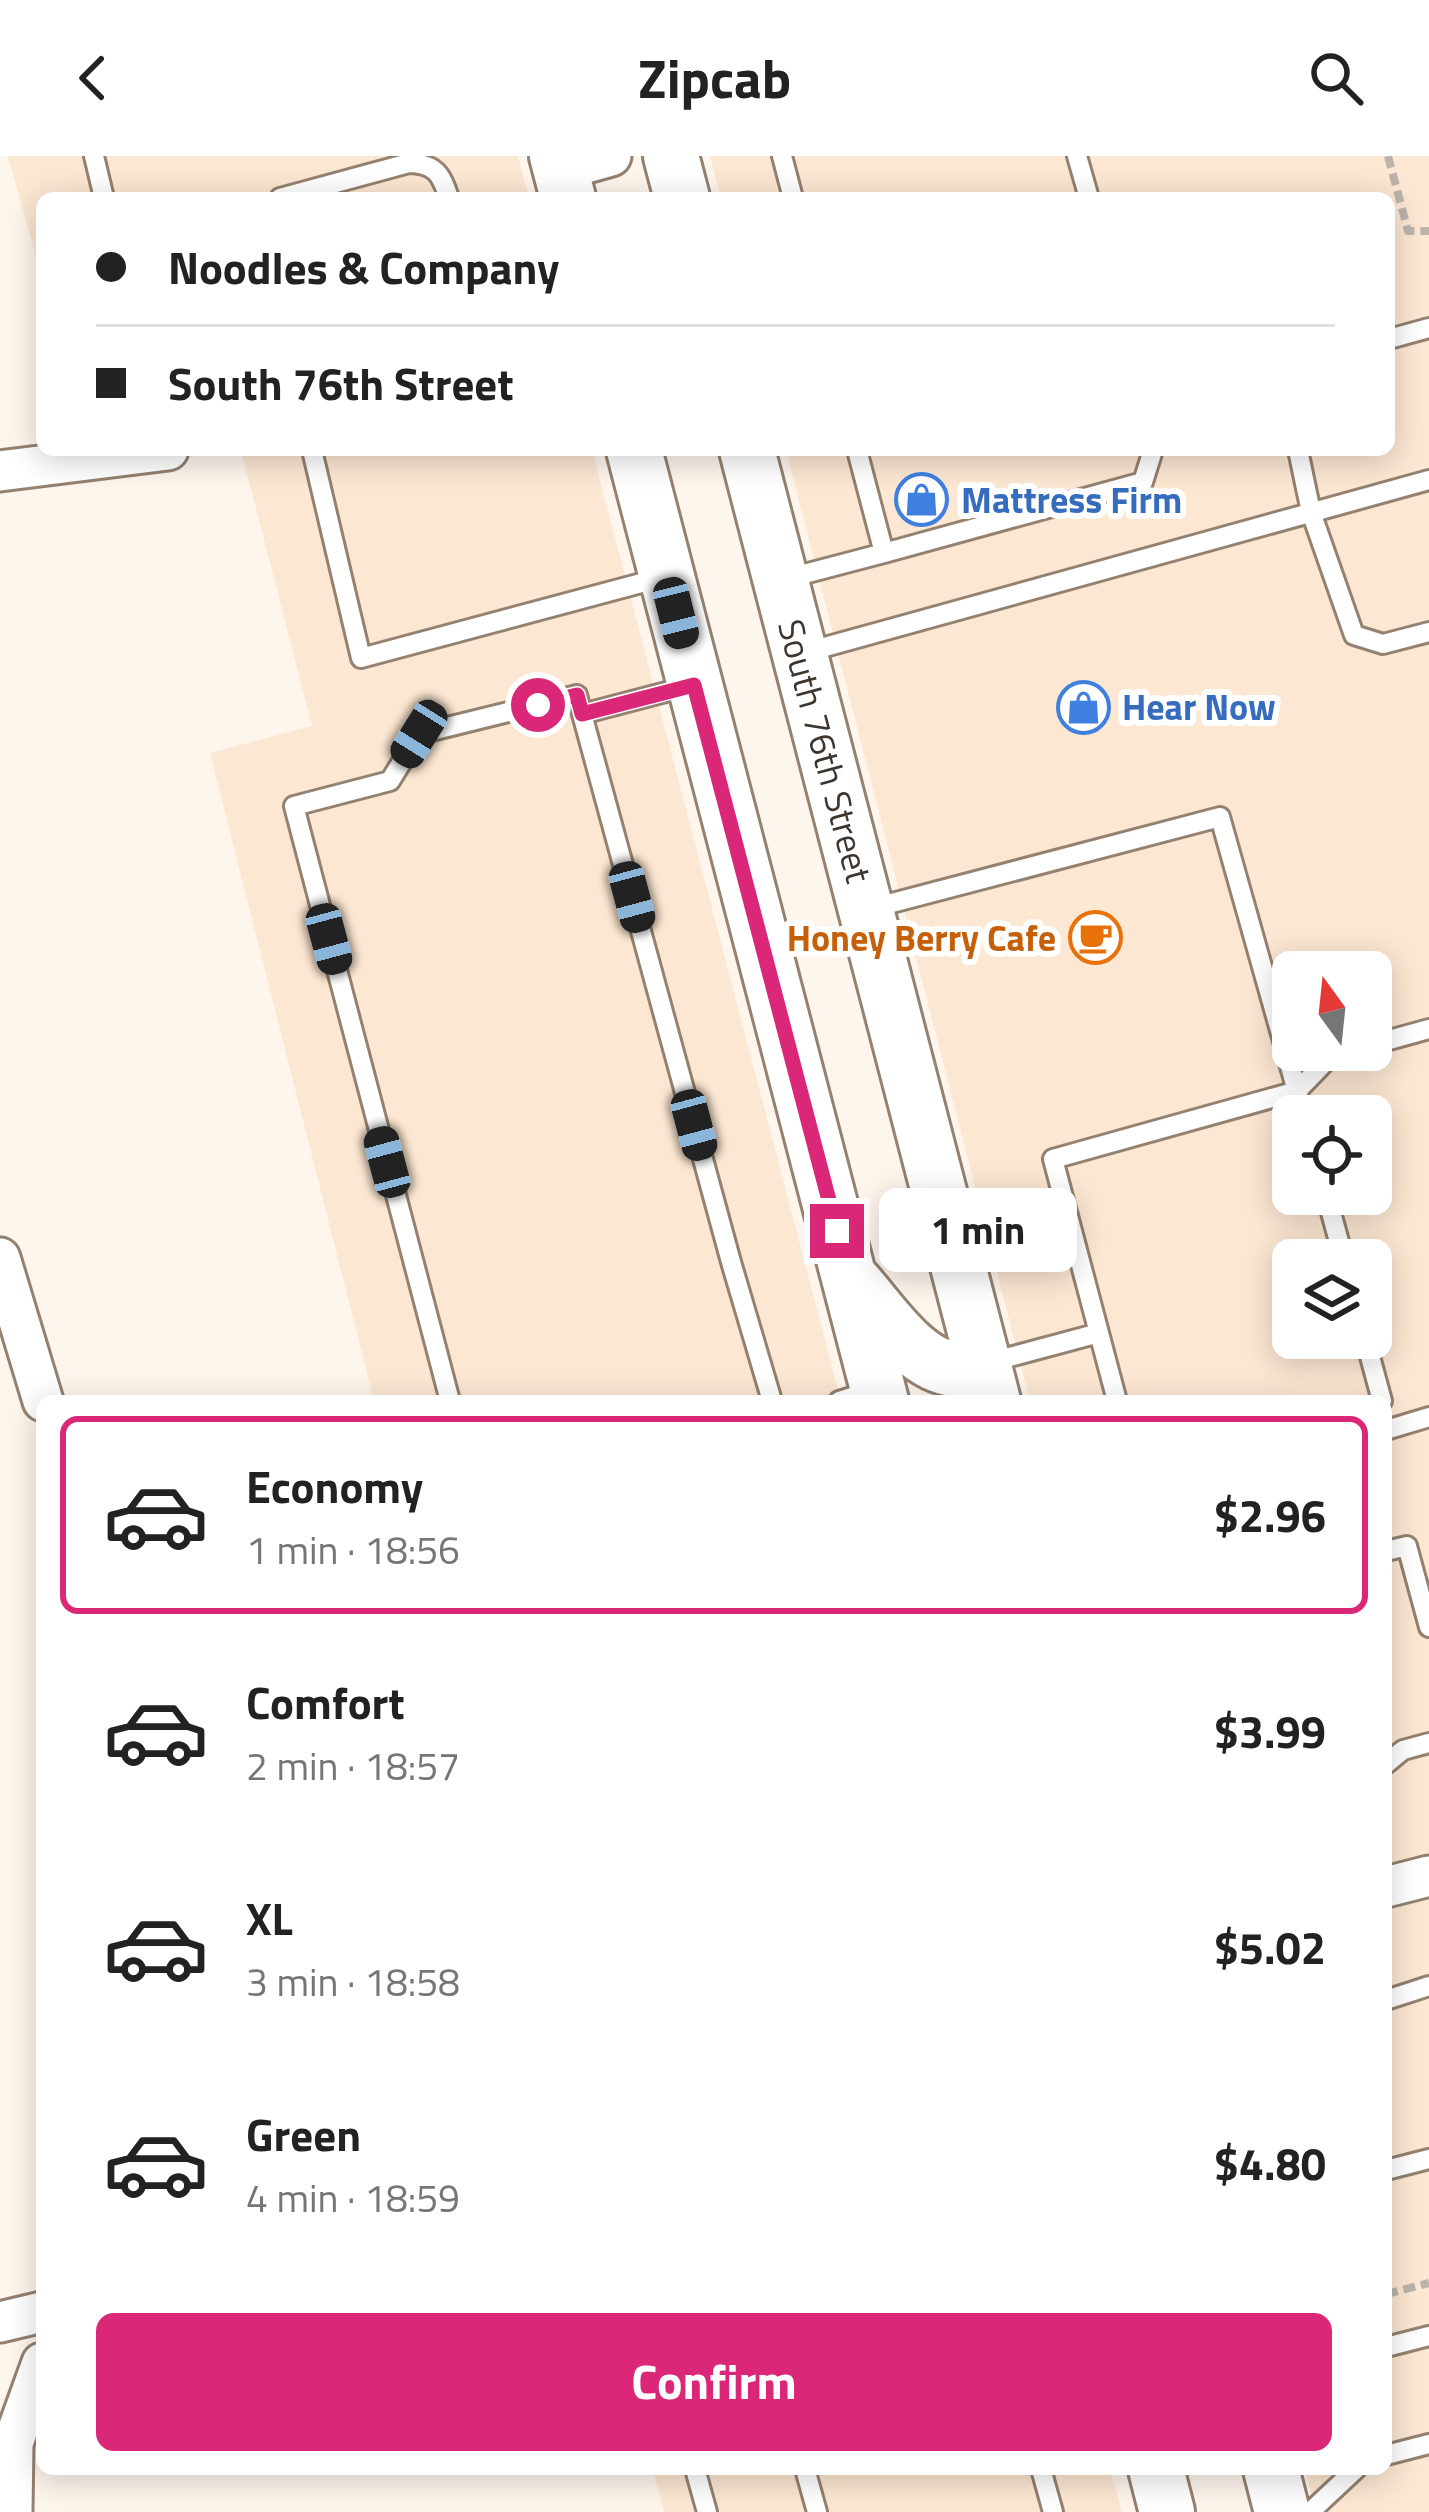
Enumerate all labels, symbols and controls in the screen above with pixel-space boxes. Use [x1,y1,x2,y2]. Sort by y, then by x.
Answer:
text: Zipcab [638,37,791,119]
icon: back [60,45,126,111]
icon: search [1303,45,1369,111]
text: Noodles & Company [168,233,560,301]
text: South 76th Street [168,349,514,417]
shop icon: Mattress Firm [894,472,950,528]
place label: Mattress Firm [961,472,1182,527]
car [650,574,702,652]
street label: South 76th Street [764,613,887,889]
route start [511,678,565,732]
shop icon: Hear Now [1055,679,1111,735]
place label: Hear Now [1122,679,1276,734]
car [385,694,453,774]
car [605,858,659,936]
car [302,900,356,978]
place label: Honey Berry Cafe [787,910,1056,965]
cafe icon: Honey Berry Cafe [1067,910,1123,966]
north arrow [1272,951,1392,1071]
map controls [1272,951,1392,1359]
car [667,1086,721,1164]
button: locate [1272,1095,1392,1215]
car [360,1123,414,1201]
callout: 1 min [879,1189,1077,1273]
text: 1 min [931,1200,1025,1259]
route end [810,1204,864,1258]
button: layers [1272,1239,1392,1359]
text: Economy [246,1452,423,1520]
icon: car [102,1461,210,1569]
text: $2.96 [1214,1481,1326,1549]
text: 1 min · 18:56 [246,1520,460,1579]
text: Comfort [246,1668,405,1736]
icon: car [102,1677,210,1785]
text: $3.99 [1214,1697,1326,1765]
text: 2 min · 18:57 [246,1736,460,1795]
text: XL [246,1884,293,1952]
icon: car [102,1893,210,2001]
text: $5.02 [1214,1913,1326,1981]
text: 3 min · 18:58 [246,1952,460,2011]
text: Green [246,2100,361,2168]
icon: car [102,2109,210,2217]
text: $4.80 [1214,2129,1326,2197]
text: 4 min · 18:59 [246,2168,460,2227]
button: Confirm [96,2313,1332,2451]

